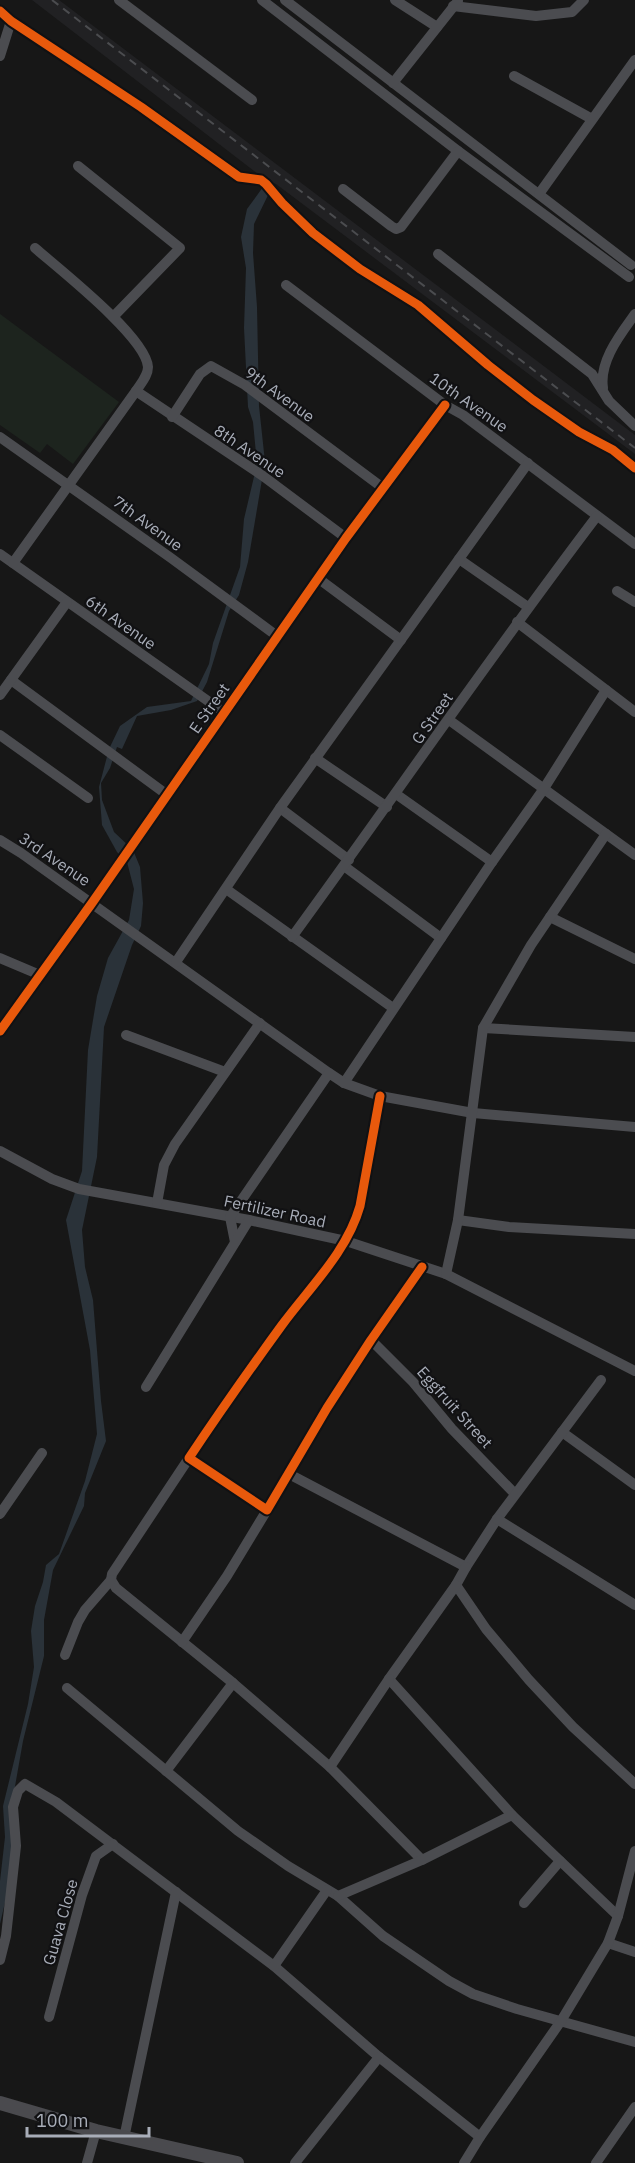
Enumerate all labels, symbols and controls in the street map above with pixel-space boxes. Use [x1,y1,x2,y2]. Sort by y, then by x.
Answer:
street label: 9th Avenue [241,362,319,426]
street label: 10th Avenue [426,368,512,436]
street label: 8th Avenue [211,420,290,482]
street label: 7th Avenue [109,491,187,555]
street label: 6th Avenue [82,590,160,654]
street label: E Street [184,679,234,737]
street label: G Street [407,688,457,748]
street label: 3rd Avenue [15,828,95,890]
street label: Fertilizer Road [222,1190,328,1232]
street label: Eggfruit Street [413,1362,497,1452]
street label: Guava Close [38,1877,82,1967]
scale bar [27,2100,148,2138]
text: 100 m [36,2109,88,2132]

